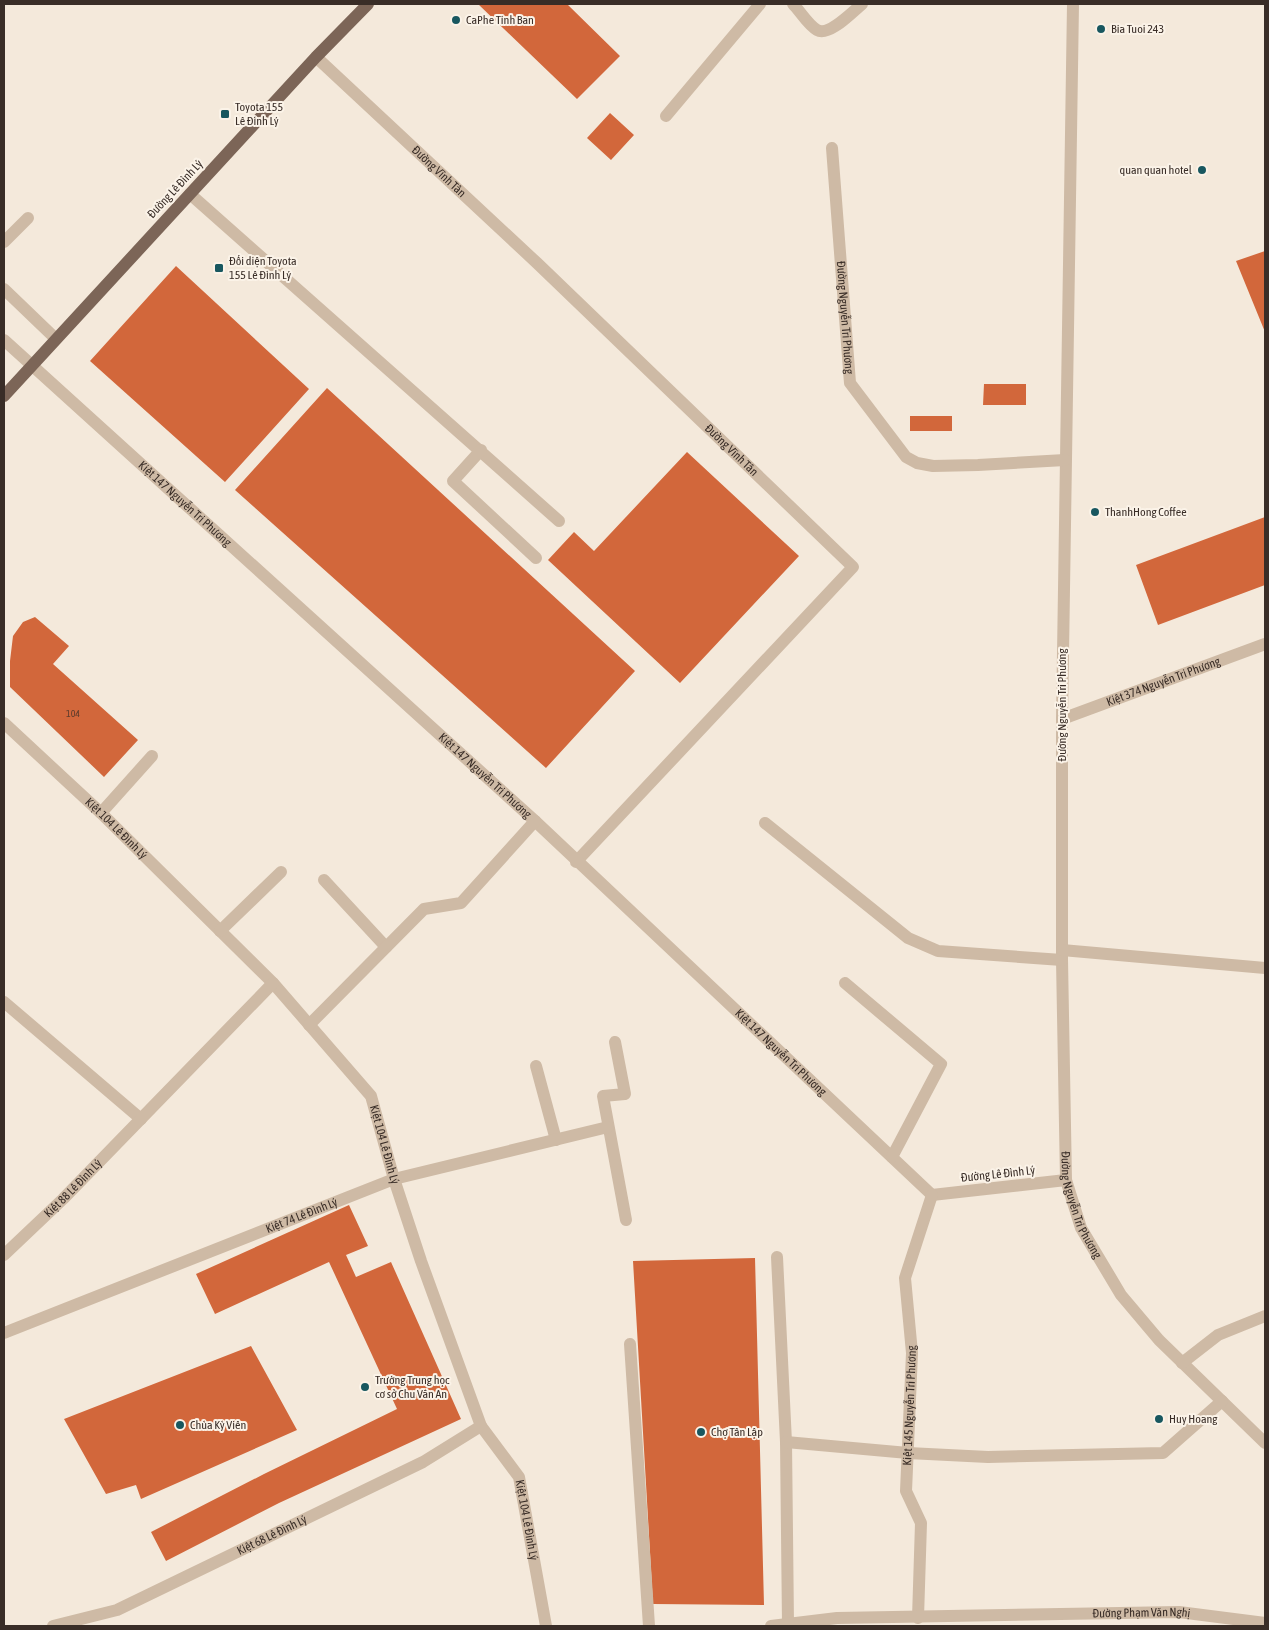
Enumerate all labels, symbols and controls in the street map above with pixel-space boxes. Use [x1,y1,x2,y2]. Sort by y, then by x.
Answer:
place label: CaPhe Tinh Ban [466,13,534,27]
marker: CaPhe Tinh Ban [450,14,462,26]
place label: Bia Tuoi 243 [1111,22,1164,36]
marker: Bia Tuoi 243 [1095,23,1107,35]
place label: Toyota 155 Lê Đình Lý [235,100,283,128]
marker: Toyota 155 Lê Đình Lý [219,108,231,120]
street label: Đường Vĩnh Tân [409,143,469,200]
street label: Đường Lê Đình Lý [144,157,206,221]
place label: quan quan hotel [1120,163,1193,177]
marker: quan quan hotel [1196,164,1208,176]
place label: Đối diện Toyota 155 Lê Đình Lý [229,254,297,282]
street label: Đường Nguyễn Tri Phương [834,260,856,375]
marker: Đối diện Toyota 155 Lê Đình Lý [213,262,225,274]
street label: Đường Vĩnh Tân [702,421,761,479]
street label: Kiệt 147 Nguyễn Tri Phương [136,458,235,550]
place label: ThanhHong Coffee [1105,505,1187,519]
marker: ThanhHong Coffee [1089,506,1101,518]
street label: Đường Nguyễn Tri Phương [1055,648,1069,762]
street label: Kiệt 374 Nguyễn Tri Phương [1104,654,1223,709]
house number: 104 [66,708,80,719]
street label: Kiệt 147 Nguyễn Tri Phương [436,730,535,822]
street label: Kiệt 104 Lê Đình Lý [82,795,150,862]
street label: Kiệt 147 Nguyễn Tri Phương [732,1006,830,1099]
street label: Kiệt 104 Lê Đình Lý [367,1103,402,1186]
street label: Đường Nguyễn Tri Phương [1058,1151,1105,1262]
street label: Kiệt 88 Lê Đình Lý [41,1156,105,1220]
street label: Đường Lê Đình Lý [960,1163,1036,1185]
street label: Kiệt 74 Lê Đình Lý [264,1195,340,1236]
street label: Kiệt 145 Nguyễn Tri Phương [900,1344,919,1466]
place label: Trường Trung học cơ sở Chu Văn An [375,1373,450,1401]
marker: Trường Trung học cơ sở Chu Văn An [359,1381,371,1393]
place label: Huy Hoang [1169,1412,1218,1426]
marker: Huy Hoang [1153,1413,1165,1425]
place label: Chùa Kỳ Viên [190,1418,246,1432]
marker: Chùa Kỳ Viên [174,1419,186,1431]
place label: Chợ Tân Lập [711,1425,763,1439]
marker: Chợ Tân Lập [695,1426,707,1438]
street label: Kiệt 104 Lê Đình Lý [513,1479,541,1561]
street label: Kiệt 68 Lê Đình Lý [235,1512,309,1558]
street label: Đường Phạm Văn Nghị [1092,1605,1191,1621]

